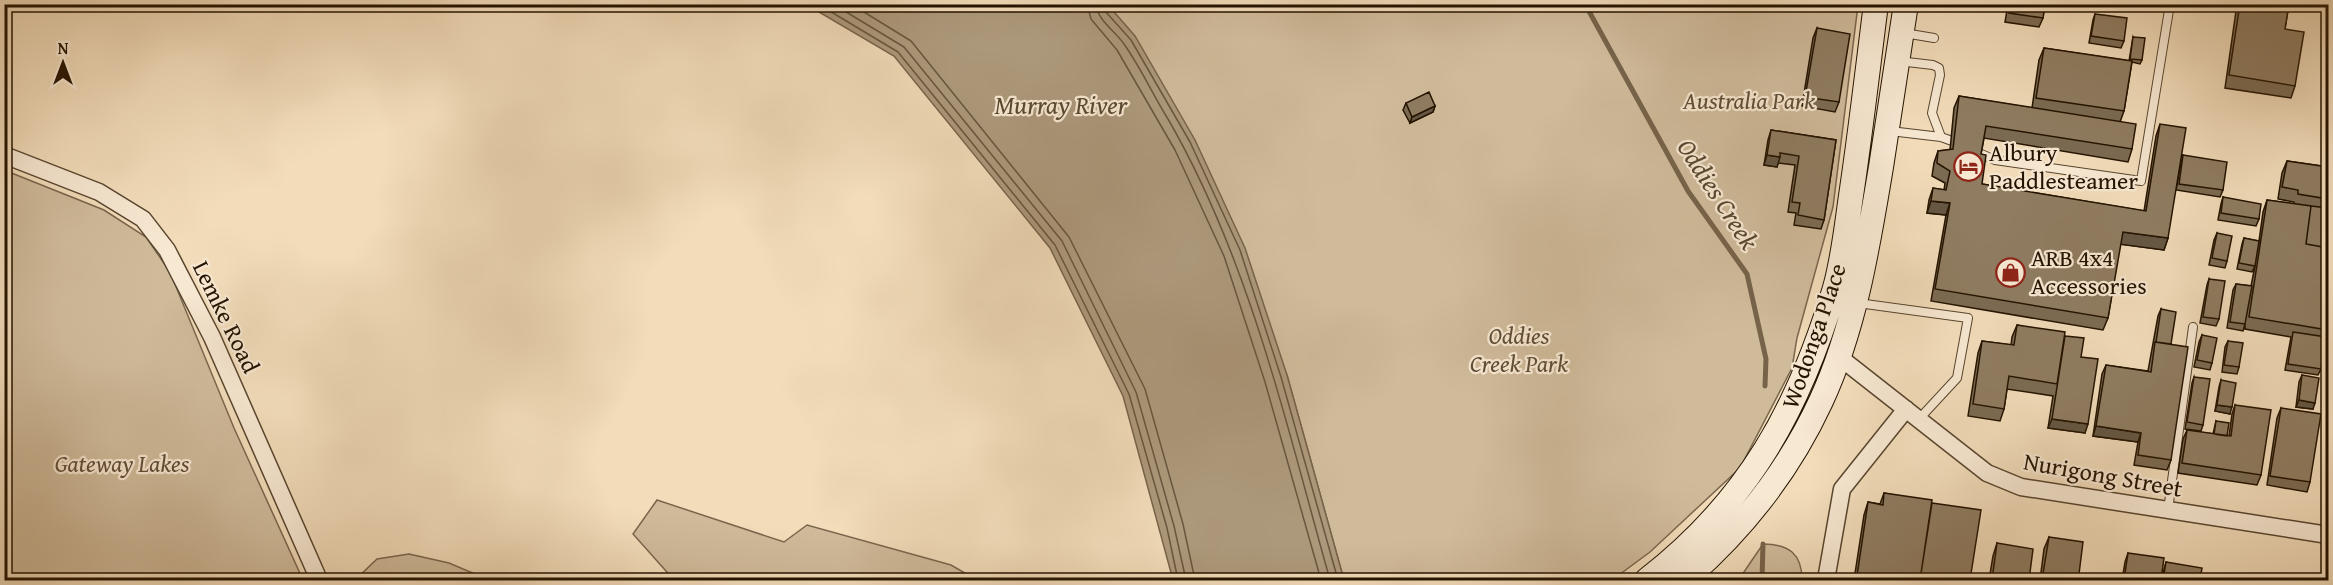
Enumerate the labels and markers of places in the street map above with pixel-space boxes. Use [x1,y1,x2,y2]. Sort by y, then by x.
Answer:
place label: Albury Paddlesteamer [1989,135,2138,198]
hotel icon: Albury Paddlesteamer [1952,151,1984,183]
place label: ARB 4x4 Accessories [2031,240,2147,303]
shop icon: ARB 4x4 Accessories [1994,256,2026,288]

